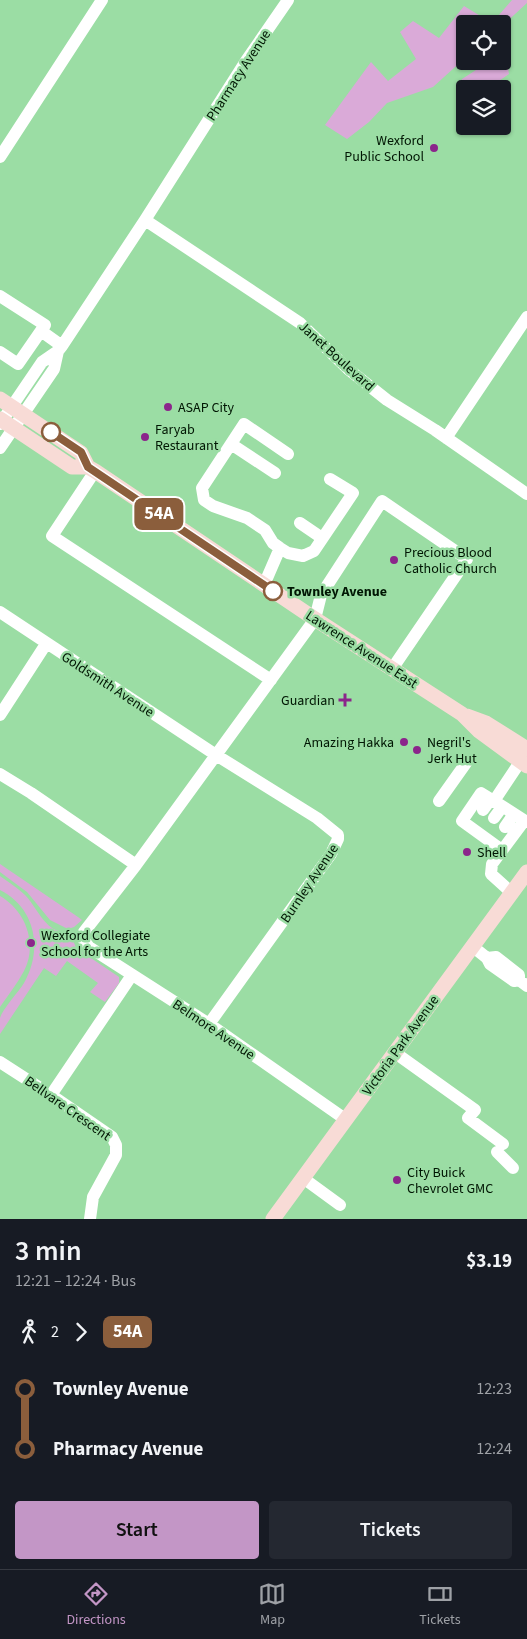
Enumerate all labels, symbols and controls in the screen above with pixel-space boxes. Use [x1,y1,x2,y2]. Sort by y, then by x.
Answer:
map controls [456,15,511,135]
button: locate [456,15,511,70]
street label: Pharmacy Avenue [202,26,276,125]
button: layers [456,80,511,135]
place label: Wexford Public School [344,131,424,167]
marker: Wexford Public School [428,142,440,154]
street label: Janet Boulevard [294,317,379,396]
place label: ASAP City [178,398,235,418]
marker: ASAP City [162,401,174,413]
place label: Faryab Restaurant [155,420,219,456]
unlabelled marker [41,422,61,442]
marker: Faryab Restaurant [139,431,151,443]
line badge: 54A [130,498,188,530]
text: 54A [144,501,174,526]
place label: Precious Blood Catholic Church [404,543,497,579]
marker: Precious Blood Catholic Church [388,554,400,566]
marker: Townley Avenue [263,581,283,601]
place label: Townley Avenue [287,582,387,602]
street label: Lawrence Avenue East [302,606,422,694]
street label: Goldsmith Avenue [57,647,158,722]
place label: Guardian [281,691,335,711]
marker: Guardian [339,694,351,706]
place label: Amazing Hakka [304,733,394,753]
place label: Negril's Jerk Hut [427,733,477,769]
marker: Amazing Hakka [398,736,410,748]
marker: Negril's Jerk Hut [411,744,423,756]
street label: Burnley Avenue [276,840,344,927]
place label: Shell [477,843,507,863]
marker: Shell [461,846,473,858]
place label: Wexford Collegiate School for the Arts [41,926,150,962]
marker: Wexford Collegiate School for the Arts [25,937,37,949]
street label: Victoria Park Avenue [358,991,444,1100]
street label: Belmore Avenue [168,995,259,1065]
street label: Bellvare Crescent [20,1072,115,1146]
place label: City Buick Chevrolet GMC [407,1163,493,1199]
marker: City Buick Chevrolet GMC [391,1174,403,1186]
text: 3 min [15,1231,82,1271]
text: $3.19 [466,1248,512,1275]
text: 12:21 – 12:24 · Bus [15,1270,136,1292]
icon: walk [15,1318,43,1346]
icon: forward [67,1318,95,1346]
text: 54A [113,1319,142,1344]
text: 2 [51,1321,59,1343]
text: Townley Avenue [53,1376,189,1403]
text: 12:23 [476,1378,512,1400]
text: Pharmacy Avenue [53,1436,203,1463]
text: 12:24 [476,1438,512,1460]
button: Start [15,1501,259,1559]
button: Tickets [269,1501,512,1559]
tab: Directions [66,1580,126,1630]
tab: Map [258,1580,286,1630]
tab: Tickets [419,1580,461,1630]

